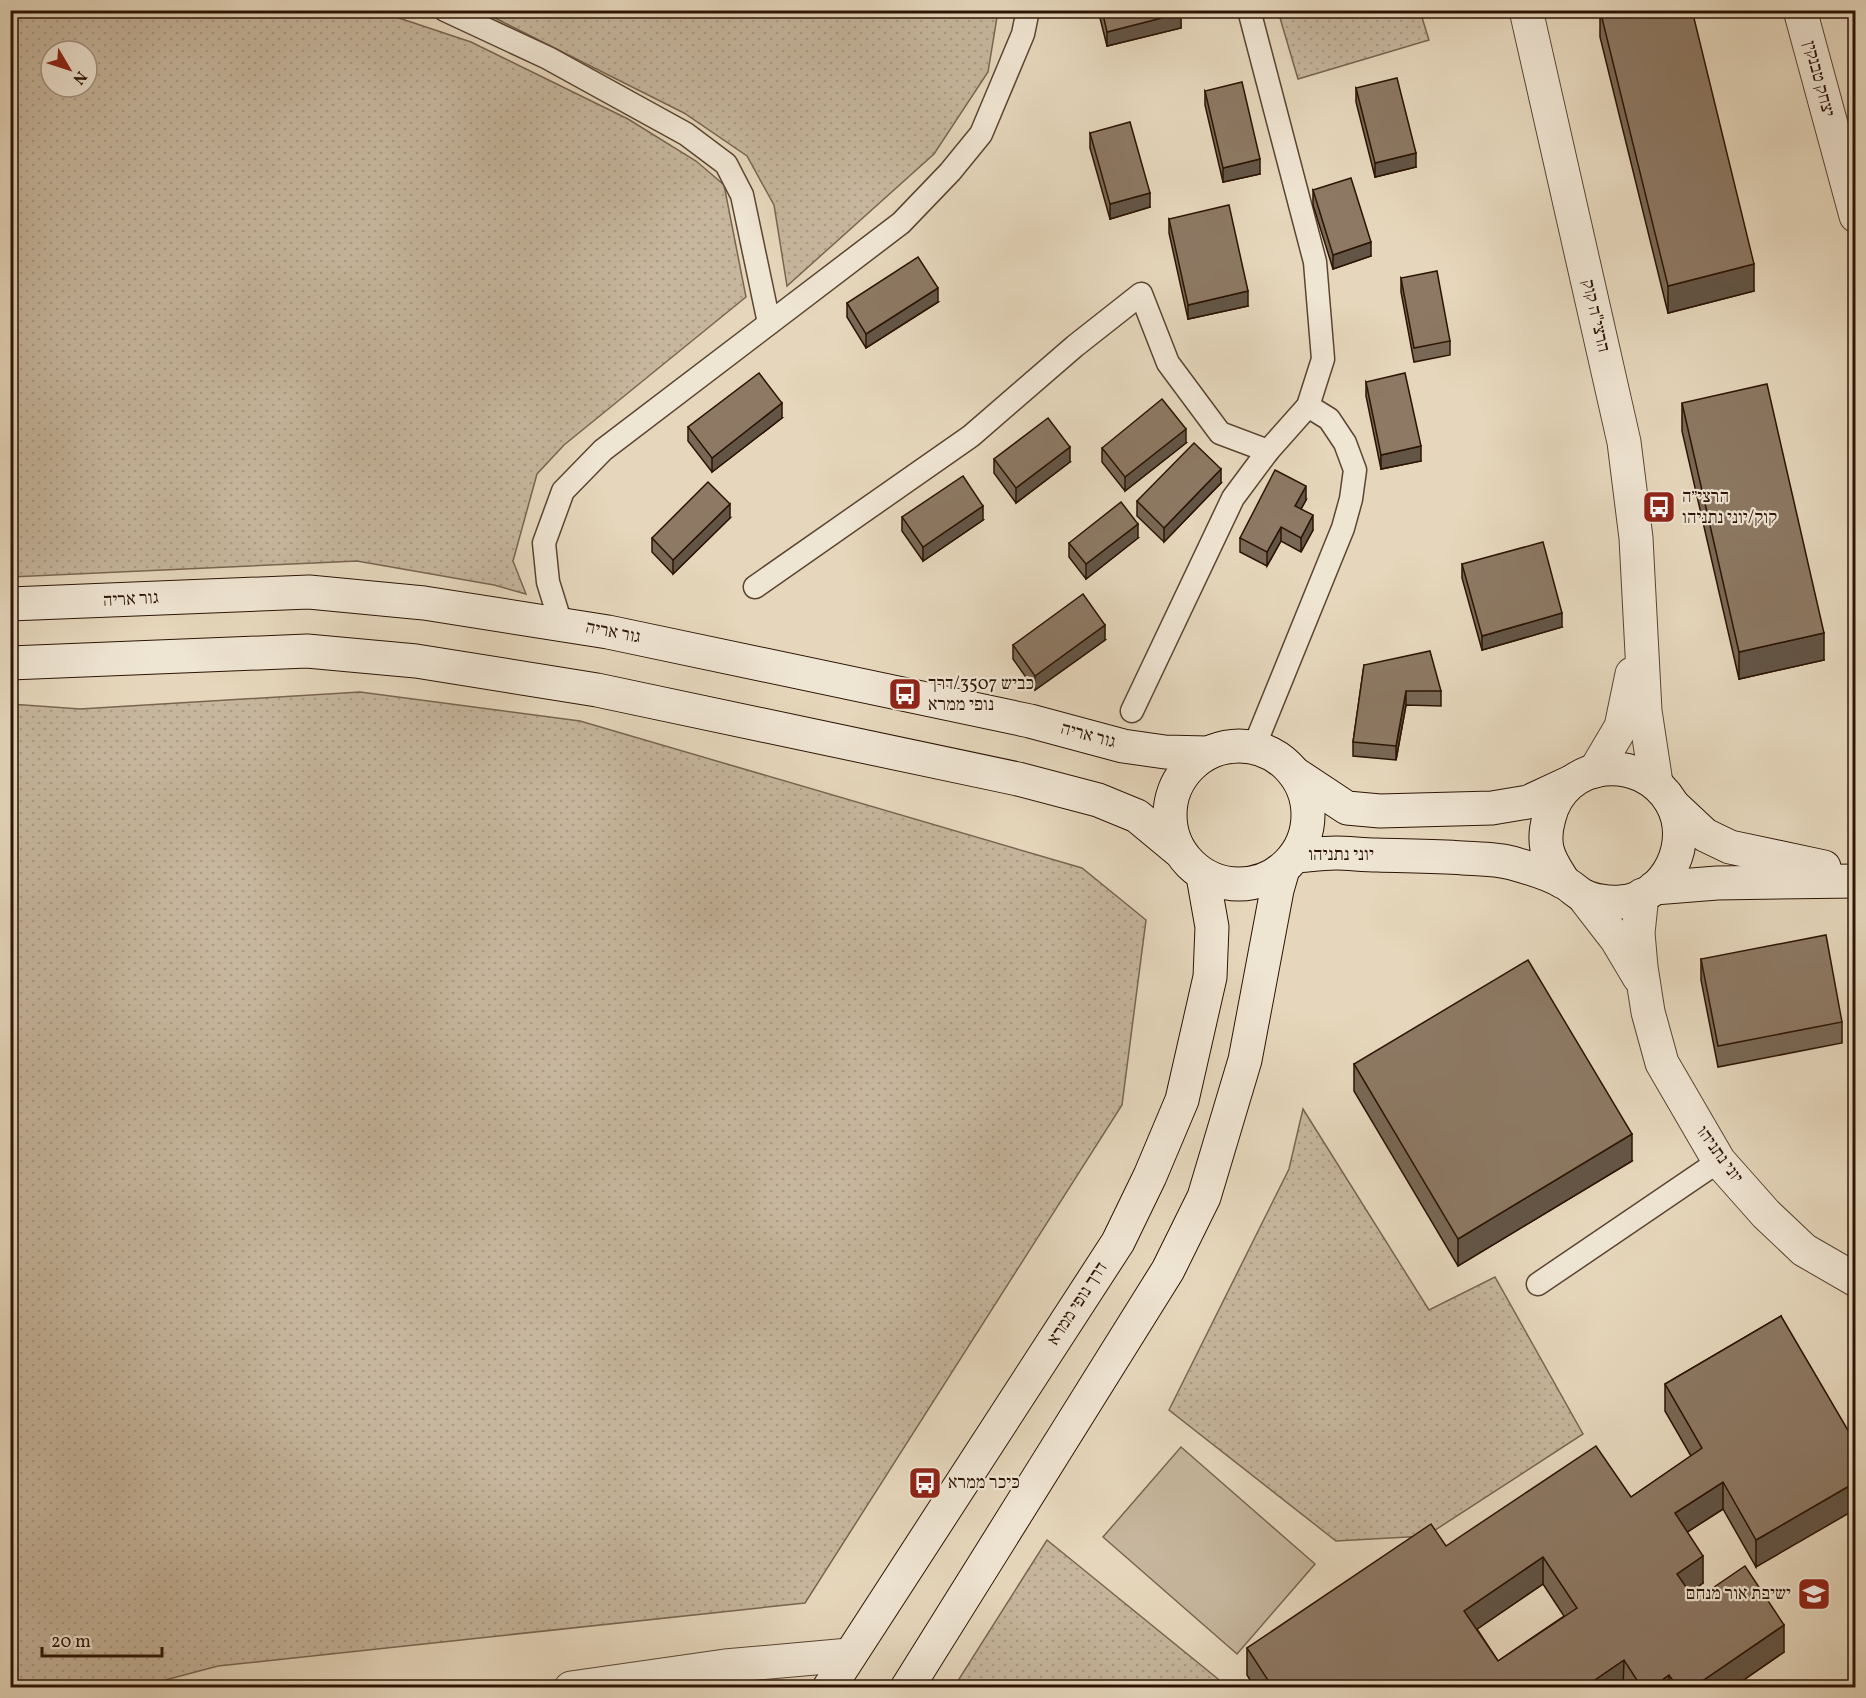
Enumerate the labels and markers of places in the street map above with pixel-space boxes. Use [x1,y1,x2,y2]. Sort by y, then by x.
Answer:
place label: הרצי״ה קוק/יוני נתניהו [1682,485,1777,531]
bus stop icon: הרצי״ה קוק/יוני נתניהו [1641,489,1677,525]
place label: כביש 3507/דרך נופי ממרא [928,672,1034,718]
bus stop icon: כביש 3507/דרך נופי ממרא [887,676,923,712]
bus stop icon: כיכר ממרא [907,1465,943,1501]
place label: כיכר ממרא [948,1471,1020,1496]
school or university icon: ישיבת אור מנחם [1796,1576,1832,1612]
place label: ישיבת אור מנחם [1686,1582,1791,1607]

